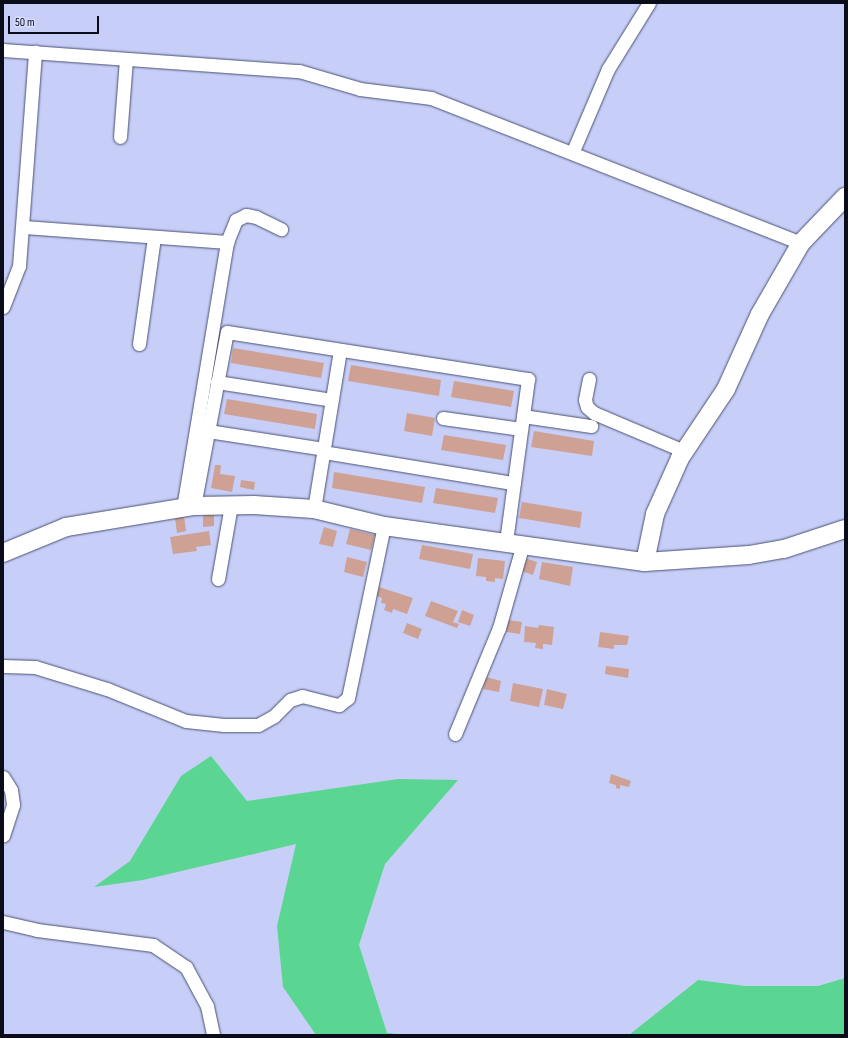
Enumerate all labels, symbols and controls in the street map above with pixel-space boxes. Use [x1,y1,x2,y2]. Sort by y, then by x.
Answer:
scale bar [10,8,101,34]
text: 50 m [15,15,35,30]

